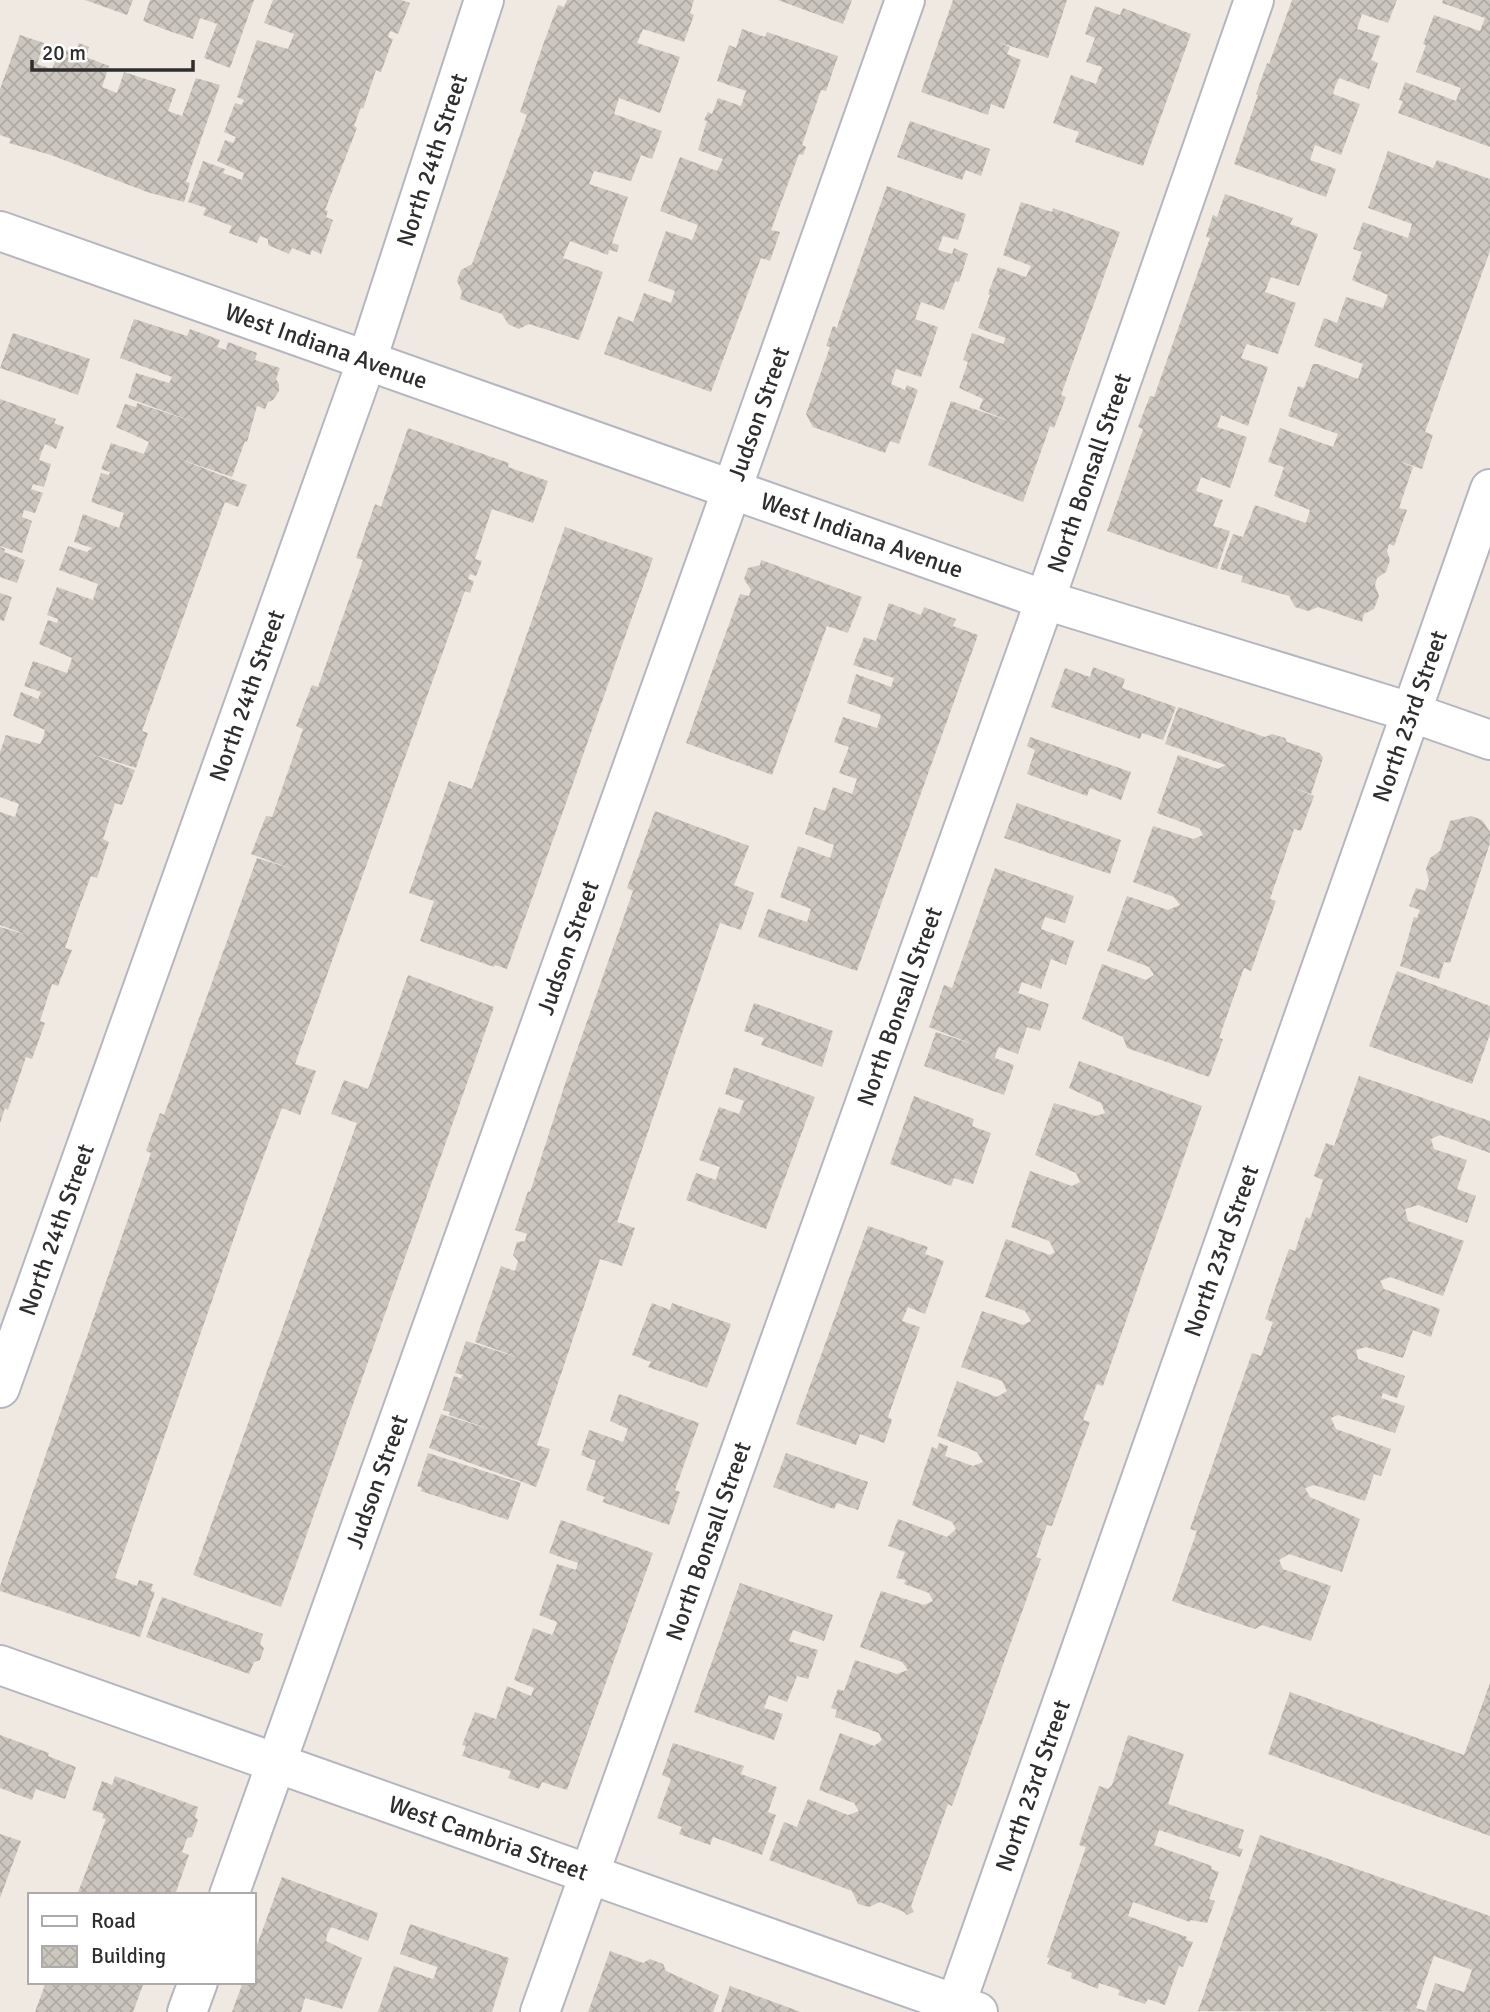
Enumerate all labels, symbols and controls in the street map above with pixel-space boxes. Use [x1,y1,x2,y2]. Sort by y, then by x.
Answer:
scale bar [32,28,192,72]
text: 20 m [42,40,86,66]
street label: North 24th Street [390,70,474,250]
street label: West Indiana Avenue [221,297,432,396]
street label: Judson Street [721,343,796,485]
street label: North Bonsall Street [1041,369,1138,577]
street label: West Indiana Avenue [757,486,967,585]
street label: North 24th Street [203,606,292,786]
street label: North 23rd Street [1366,626,1454,806]
street label: Judson Street [530,877,606,1019]
street label: North Bonsall Street [850,903,949,1110]
street label: North 24th Street [12,1140,101,1320]
street label: North 23rd Street [1177,1161,1265,1341]
street label: Judson Street [339,1410,415,1553]
street label: North Bonsall Street [659,1438,758,1645]
street label: North 23rd Street [989,1696,1077,1876]
street label: West Cambria Street [384,1789,592,1887]
legend [28,1893,256,1984]
text: Road [91,1908,136,1934]
text: Building [91,1943,166,1969]

